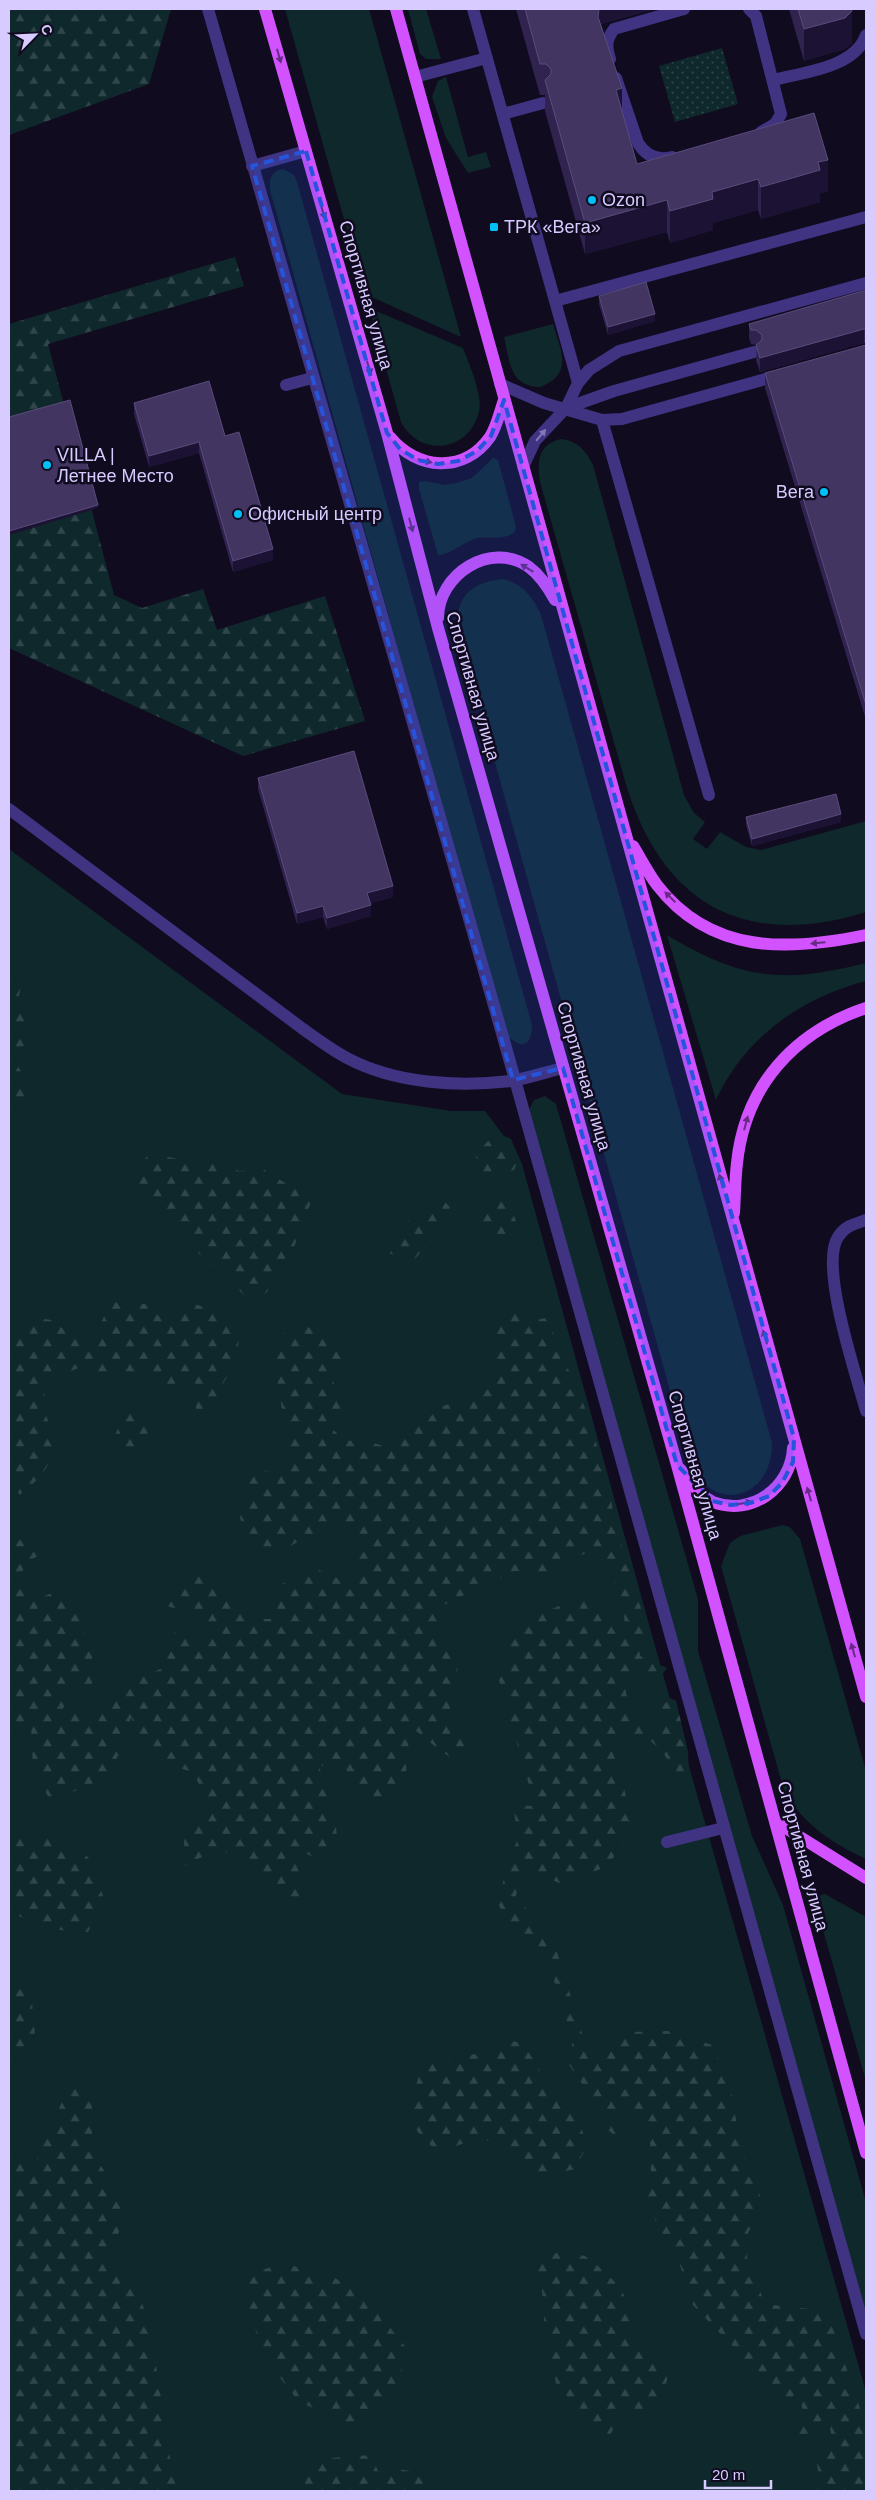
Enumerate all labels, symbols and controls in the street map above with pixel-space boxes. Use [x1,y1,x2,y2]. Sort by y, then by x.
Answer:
north arrow [10,10,60,60]
text: С [38,22,56,38]
one-way arrow [275,48,283,63]
place label: Ozon [602,190,645,210]
marker: Ozon [586,194,598,206]
one-way arrow [320,204,328,219]
place label: ТРК «Вега» [504,217,601,237]
street label: Спортивная улица [335,218,397,373]
marker: ТРК «Вега» [488,221,500,233]
one-way arrow [365,360,373,375]
one-way arrow [535,429,546,442]
place label: VILLA | Летнее Место [57,445,174,486]
one-way arrow [418,457,433,465]
marker: VILLA | Летнее Место [41,459,53,471]
place label: Вега [776,482,815,502]
marker: Вега [818,486,830,498]
place label: Офисный центр [248,504,382,524]
marker: Офисный центр [232,508,244,520]
one-way arrow [407,517,415,532]
one-way arrow [520,563,534,572]
street label: Спортивная улица [442,609,504,764]
one-way arrow [664,892,676,904]
one-way arrow [810,940,826,948]
street label: Спортивная улица [553,999,615,1154]
one-way arrow [742,1116,750,1131]
one-way arrow [717,1173,725,1188]
one-way arrow [761,1330,769,1345]
street label: Спортивная улица [664,1388,726,1543]
one-way arrow [805,1486,813,1501]
one-way arrow [737,1499,753,1507]
one-way arrow [849,1643,857,1658]
street label: Спортивная улица [773,1779,833,1934]
scale bar [705,2458,771,2490]
text: 20 m [712,2466,745,2483]

